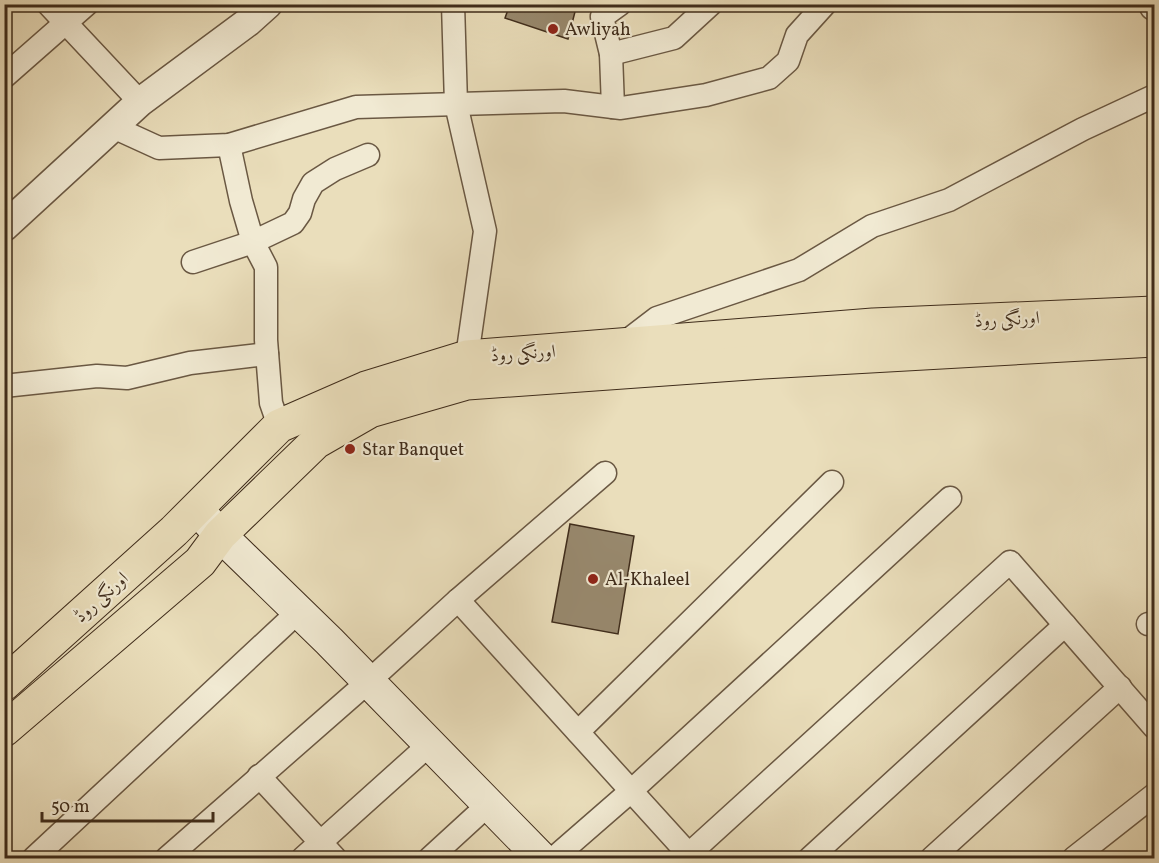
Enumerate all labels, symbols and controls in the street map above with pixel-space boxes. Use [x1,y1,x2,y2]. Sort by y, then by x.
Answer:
place label: Awliyah [565,18,631,43]
marker: Awliyah [546,22,560,36]
street label: اورنگی روڈ [974,306,1040,335]
street label: اورنگی روڈ [490,340,557,369]
place label: Star Banquet [362,438,464,463]
marker: Star Banquet [343,442,357,456]
street label: اورنگی روڈ [69,567,135,629]
place label: Al-Khaleel [605,568,690,593]
marker: Al-Khaleel [586,572,600,586]
scale bar [42,785,213,823]
text: 50 m [51,795,90,820]

